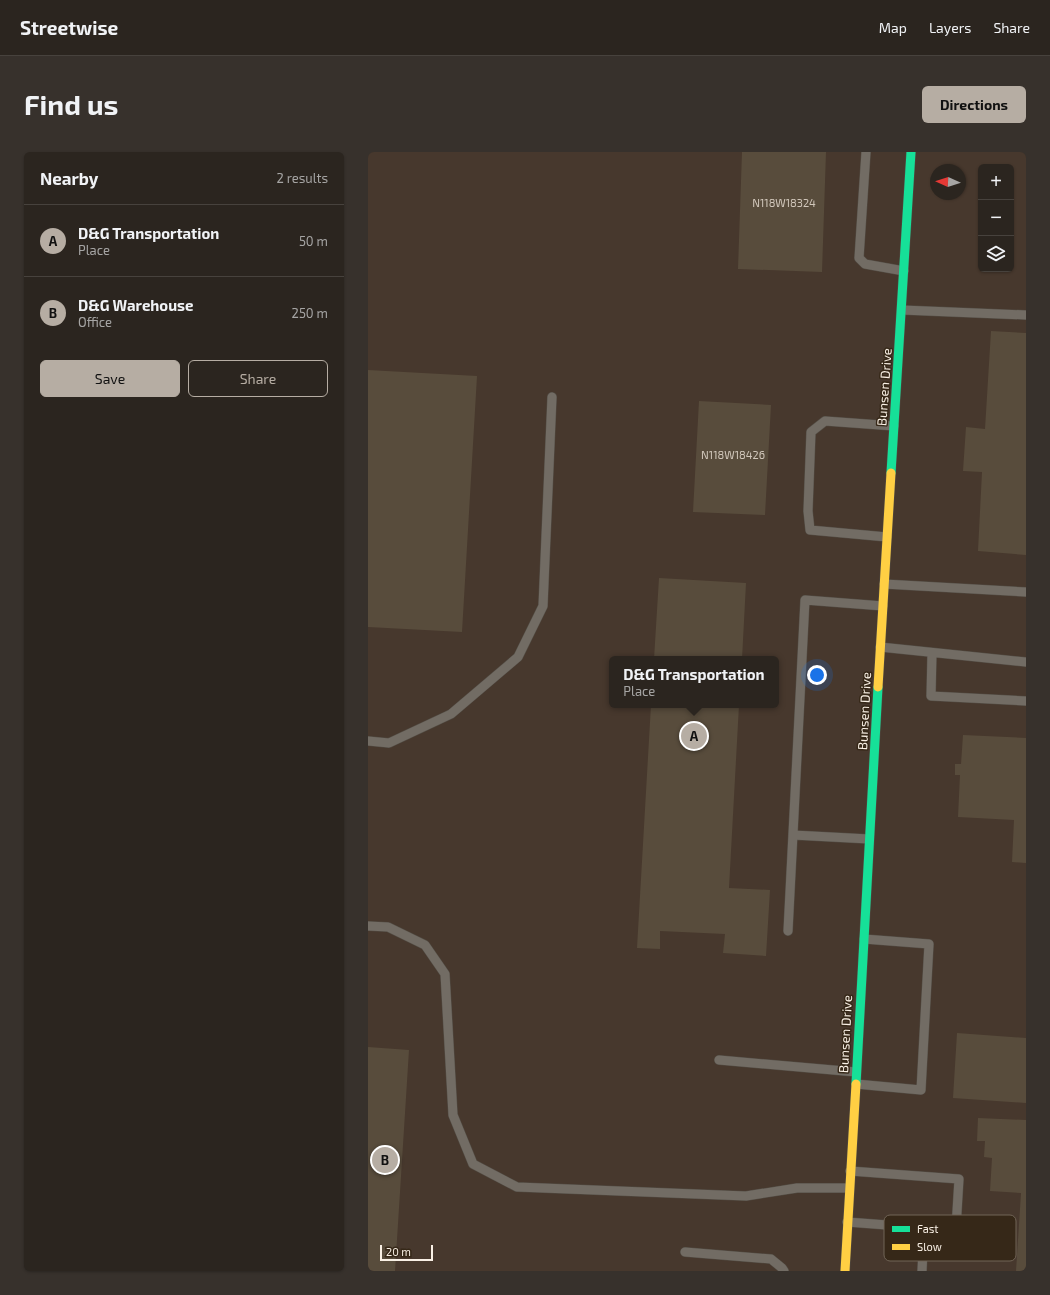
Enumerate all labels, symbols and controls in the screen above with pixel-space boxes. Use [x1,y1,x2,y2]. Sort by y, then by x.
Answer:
text: Streetwise [20,16,118,39]
text: Map [879,19,907,36]
text: Layers [929,19,971,36]
text: Share [993,19,1030,36]
button: Directions [922,86,1026,123]
text: Find us [24,87,118,121]
north arrow [930,164,966,200]
map controls [978,164,1014,272]
button: + [978,164,1014,200]
text: Nearby [40,168,98,188]
text: 2 results [276,170,328,186]
house number: N118W18324 [752,196,816,209]
button: − [978,200,1014,236]
text: D&G Transportation [78,224,219,242]
text: A [49,233,57,249]
text: 50 m [299,233,328,249]
button: layers [978,236,1014,272]
text: Place [78,242,110,258]
text: D&G Warehouse [78,296,194,314]
text: B [49,305,57,321]
text: 250 m [292,305,328,321]
text: Office [78,314,112,330]
street label: Bunsen Drive [873,348,895,426]
button: Save [40,360,180,397]
button: Share [188,360,328,397]
house number: N118W18426 [701,448,765,461]
popup [609,656,779,708]
text: D&G Transportation [623,665,765,683]
your location [807,665,827,685]
street label: Bunsen Drive [854,672,874,750]
text: Place [623,683,655,699]
pin: A [681,721,707,751]
street label: Bunsen Drive [835,995,855,1073]
pin: B [372,1145,398,1175]
legend [884,1215,1016,1261]
text: Fast [917,1222,939,1235]
text: Slow [917,1240,942,1253]
scale bar [380,1243,433,1262]
text: 20 m [386,1245,411,1258]

